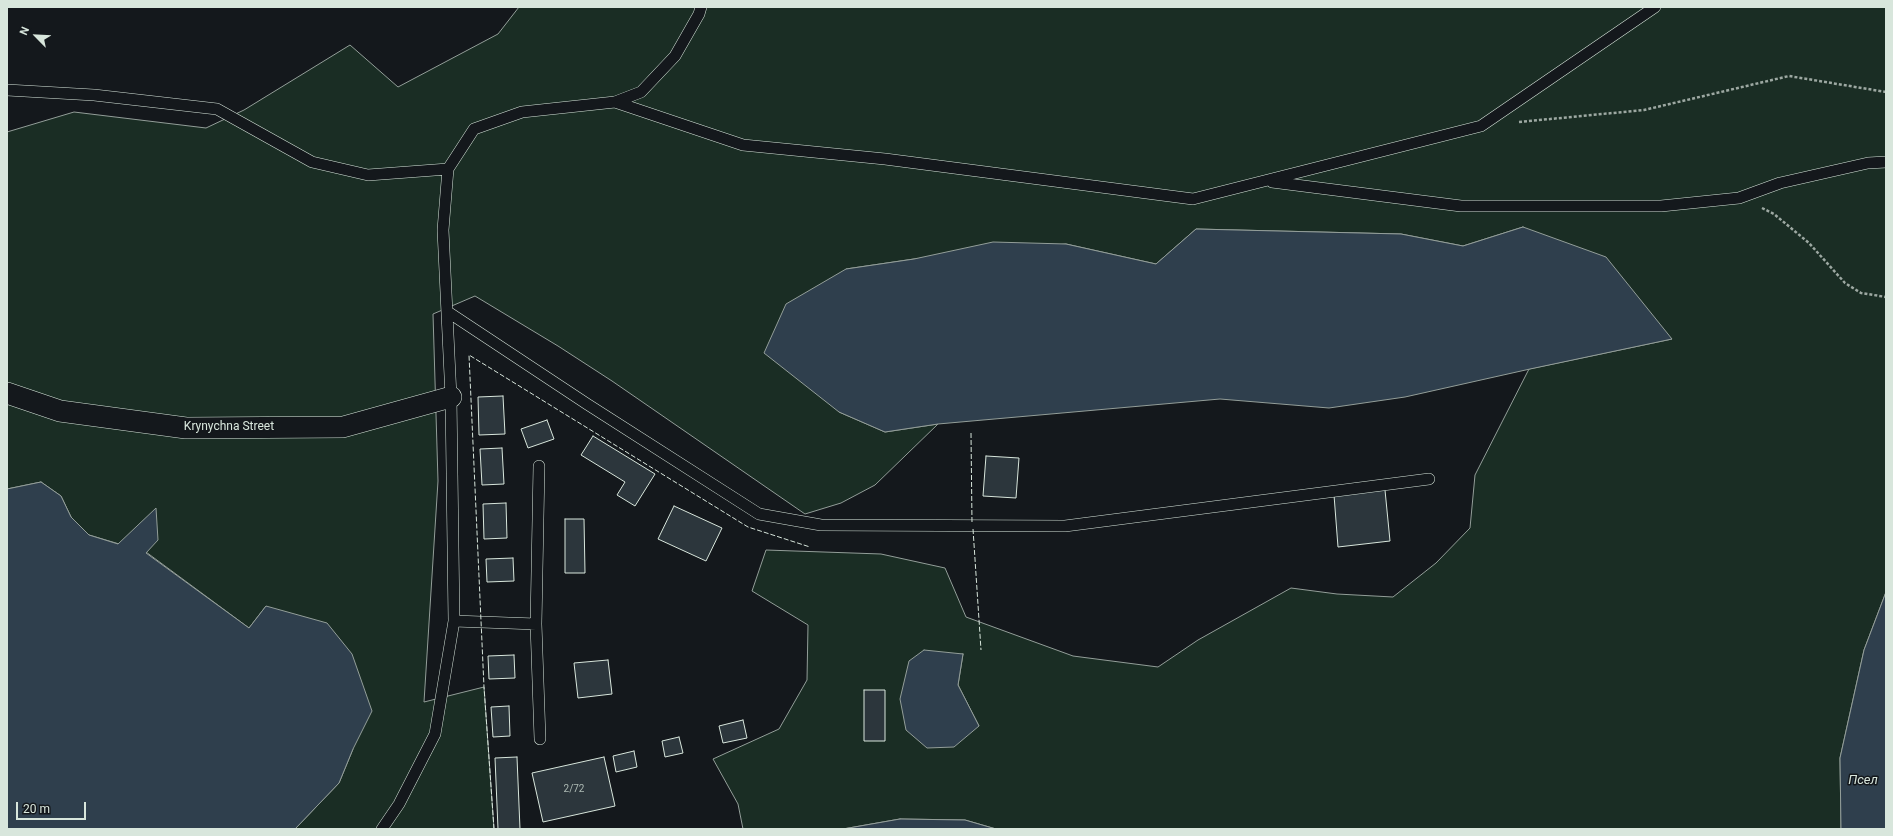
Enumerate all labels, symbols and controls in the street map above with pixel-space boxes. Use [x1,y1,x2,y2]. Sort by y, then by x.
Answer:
north arrow [16,16,56,56]
text: N [17,25,32,37]
street label: Krynychna Street [184,420,274,434]
water label: Псел [1848,773,1878,789]
house number: 2/72 [564,783,584,795]
scale bar [18,794,88,820]
text: 20 m [23,802,50,816]

